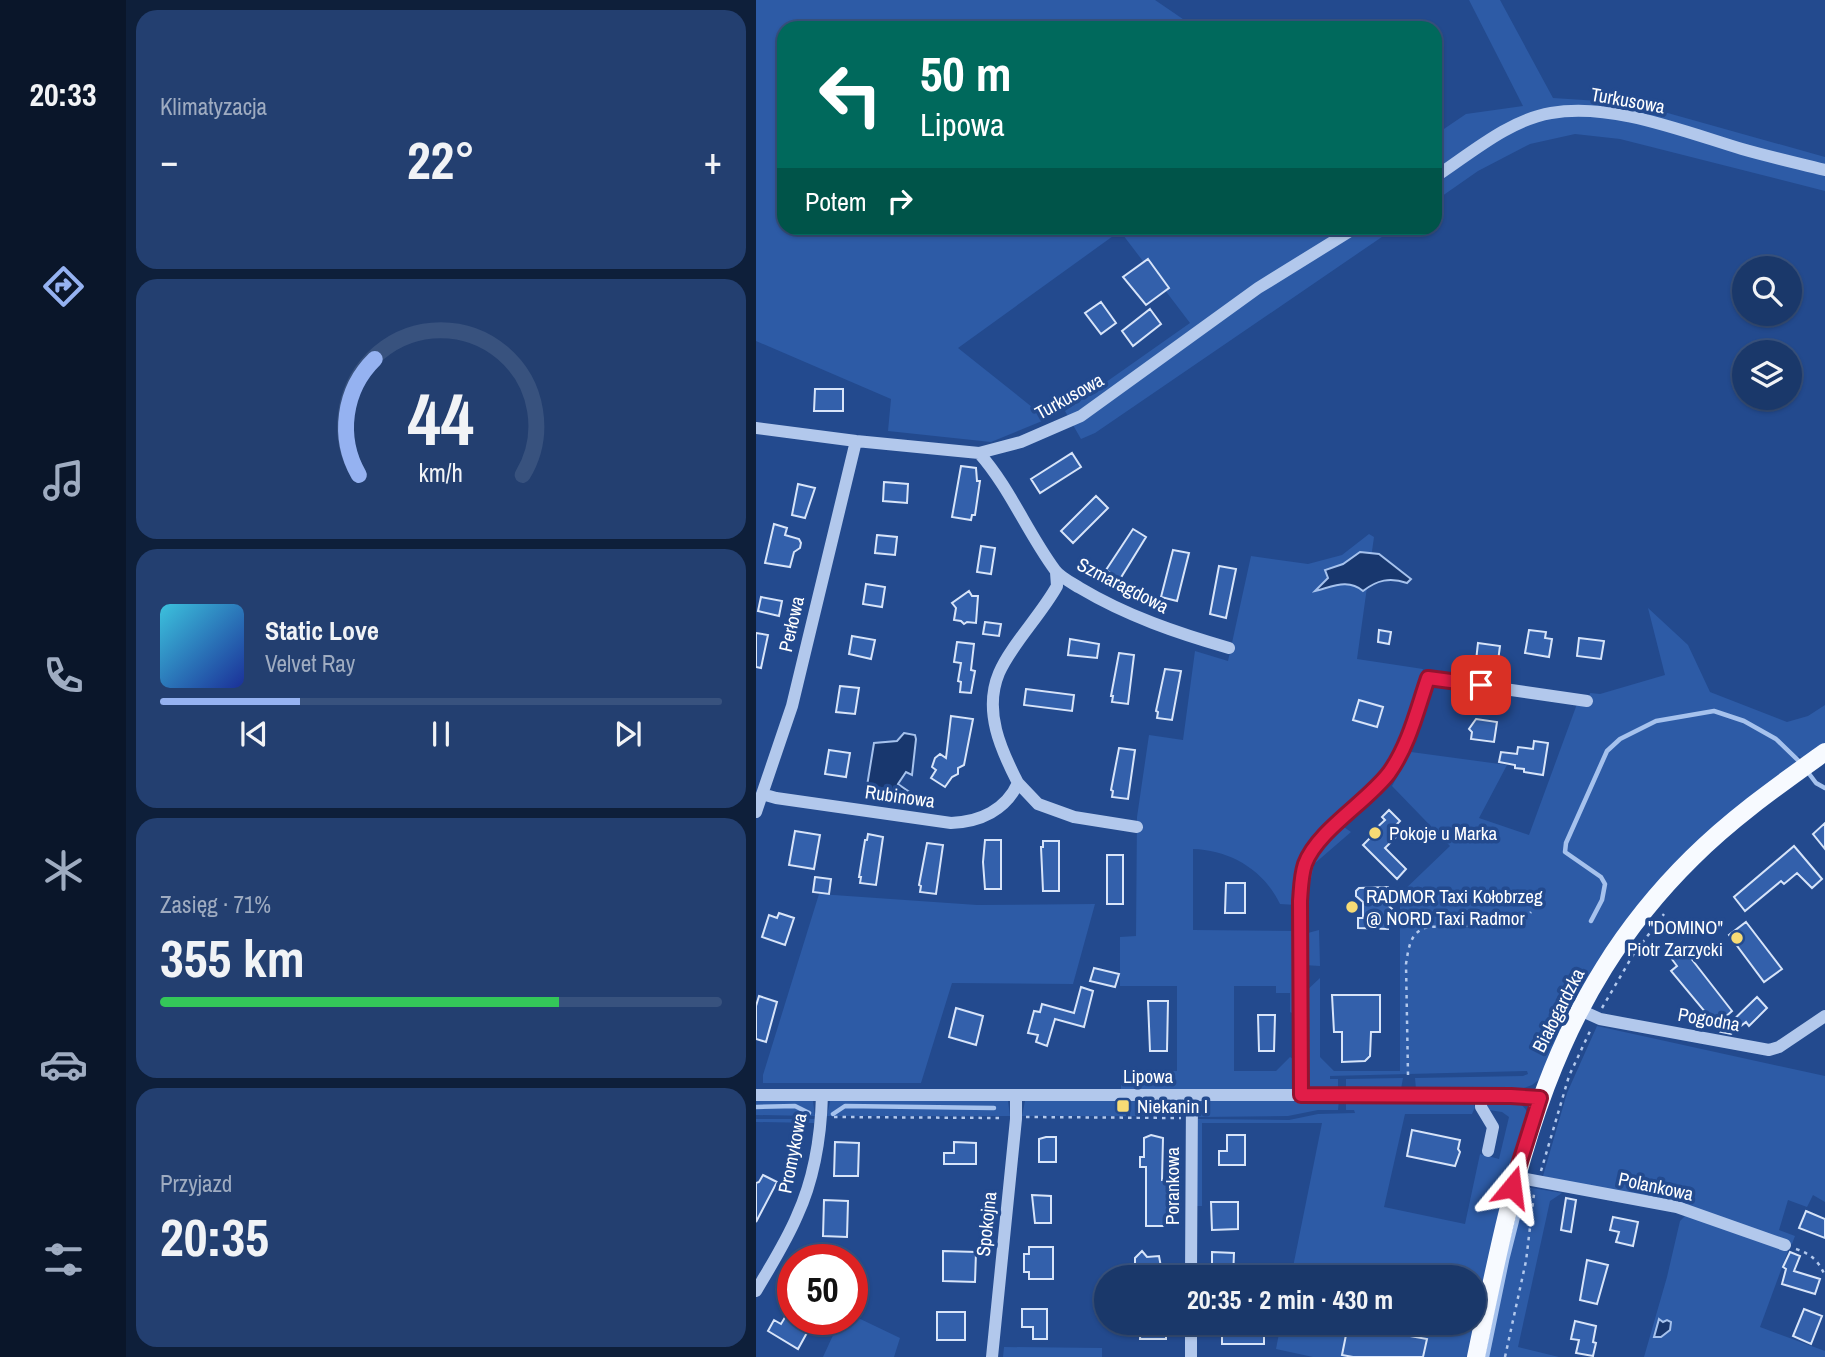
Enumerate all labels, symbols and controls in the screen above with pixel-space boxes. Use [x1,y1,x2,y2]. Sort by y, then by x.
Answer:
text: 50 m [920,40,1012,106]
icon: left [805,49,896,140]
text: 20:33 [29,73,97,116]
street label: Turkusowa [1589,81,1667,119]
text: Klimatyzacja [160,91,267,122]
text: Lipowa [920,103,1005,146]
text: 22° [407,125,475,195]
text: − [160,135,178,186]
text: + [704,135,722,186]
icon: right [881,182,919,220]
text: Potem [805,184,867,219]
map controls [1732,256,1802,410]
button: search [1732,256,1802,326]
icon: directions [39,262,88,311]
button: layers [1732,340,1802,410]
street label: Turkusowa [1030,366,1108,426]
text: 44 [408,371,474,469]
icon: music [39,456,88,505]
text: km/h [419,456,463,490]
street label: Szmaragdowa [1073,551,1174,619]
street label: Perłowa [772,593,810,654]
text: Static Love [265,613,379,648]
text: Velvet Ray [265,648,355,679]
icon: phone [39,651,88,700]
pin [1451,655,1511,715]
icon: arrive [1462,666,1500,704]
icon: previous [235,715,273,753]
icon: pause [422,715,460,753]
icon: next [609,715,647,753]
street label: Rubinowa [863,778,937,814]
place label: Pokoje u Marka [1389,820,1498,846]
marker: Pokoje u Marka [1367,825,1383,841]
icon: climate [39,846,88,895]
place label: RADMOR Taxi Kołobrzeg @ NORD Taxi Radmor [1366,883,1543,931]
text: Zasięg · 71% [160,889,271,920]
marker: RADMOR Taxi Kołobrzeg @ NORD Taxi Radmor [1344,899,1360,915]
place label: "DOMINO" Piotr Zarzycki [1627,914,1723,962]
text: 355 km [160,923,305,993]
marker: "DOMINO" Piotr Zarzycki [1729,930,1745,946]
street label: Białogardzka [1526,963,1590,1056]
street label: Pogodna [1676,1001,1742,1037]
icon: car [39,1040,88,1089]
street label: Lipowa [1123,1063,1173,1089]
place label: Niekanin I [1137,1093,1208,1119]
marker: Niekanin I [1115,1098,1131,1114]
street label: Promykowa [771,1110,813,1195]
street label: Porankowa [1159,1147,1185,1225]
position arrow [1475,1150,1549,1224]
street label: Polankowa [1616,1165,1696,1207]
text: Przyjazd [160,1168,232,1199]
street label: Spokojna [970,1190,1002,1258]
text: 20:35 [160,1202,269,1272]
icon: filters [39,1235,88,1284]
speed limit sign: 50 [777,1244,868,1335]
text: 20:35 · 2 min · 430 m [1187,1282,1393,1317]

